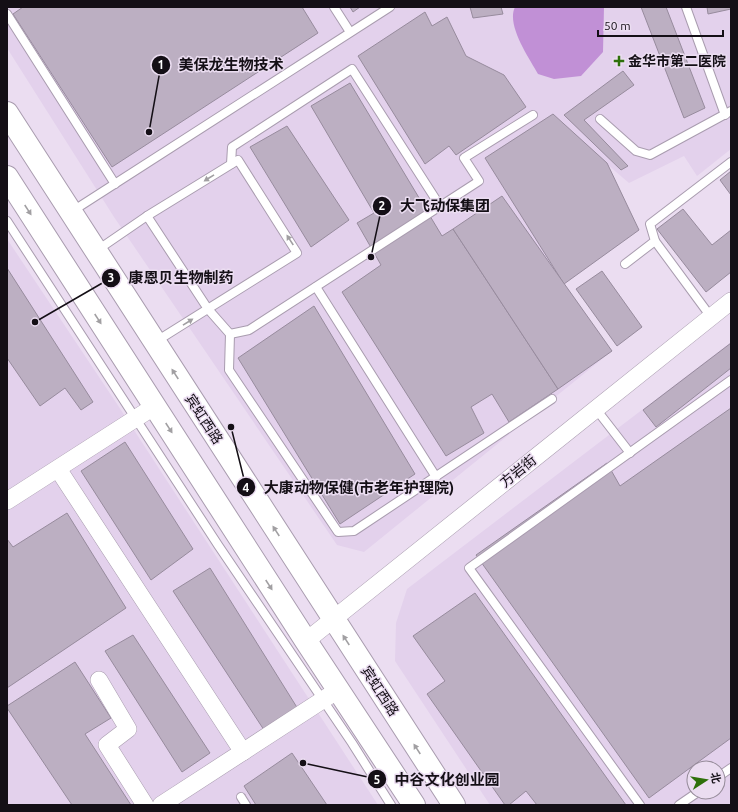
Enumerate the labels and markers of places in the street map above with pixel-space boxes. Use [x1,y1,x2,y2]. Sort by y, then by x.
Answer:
callout: 美保龙生物技术 [151,51,292,78]
place label: 金华市第二医院 [628,53,726,69]
marker: 金华市第二医院 [613,55,625,67]
callout: 大飞动保集团 [372,193,498,220]
callout: 康恩贝生物制药 [101,264,242,291]
callout: 大康动物保健(市老年护理院) [236,474,462,501]
callout: 中谷文化创业园 [367,766,508,793]

